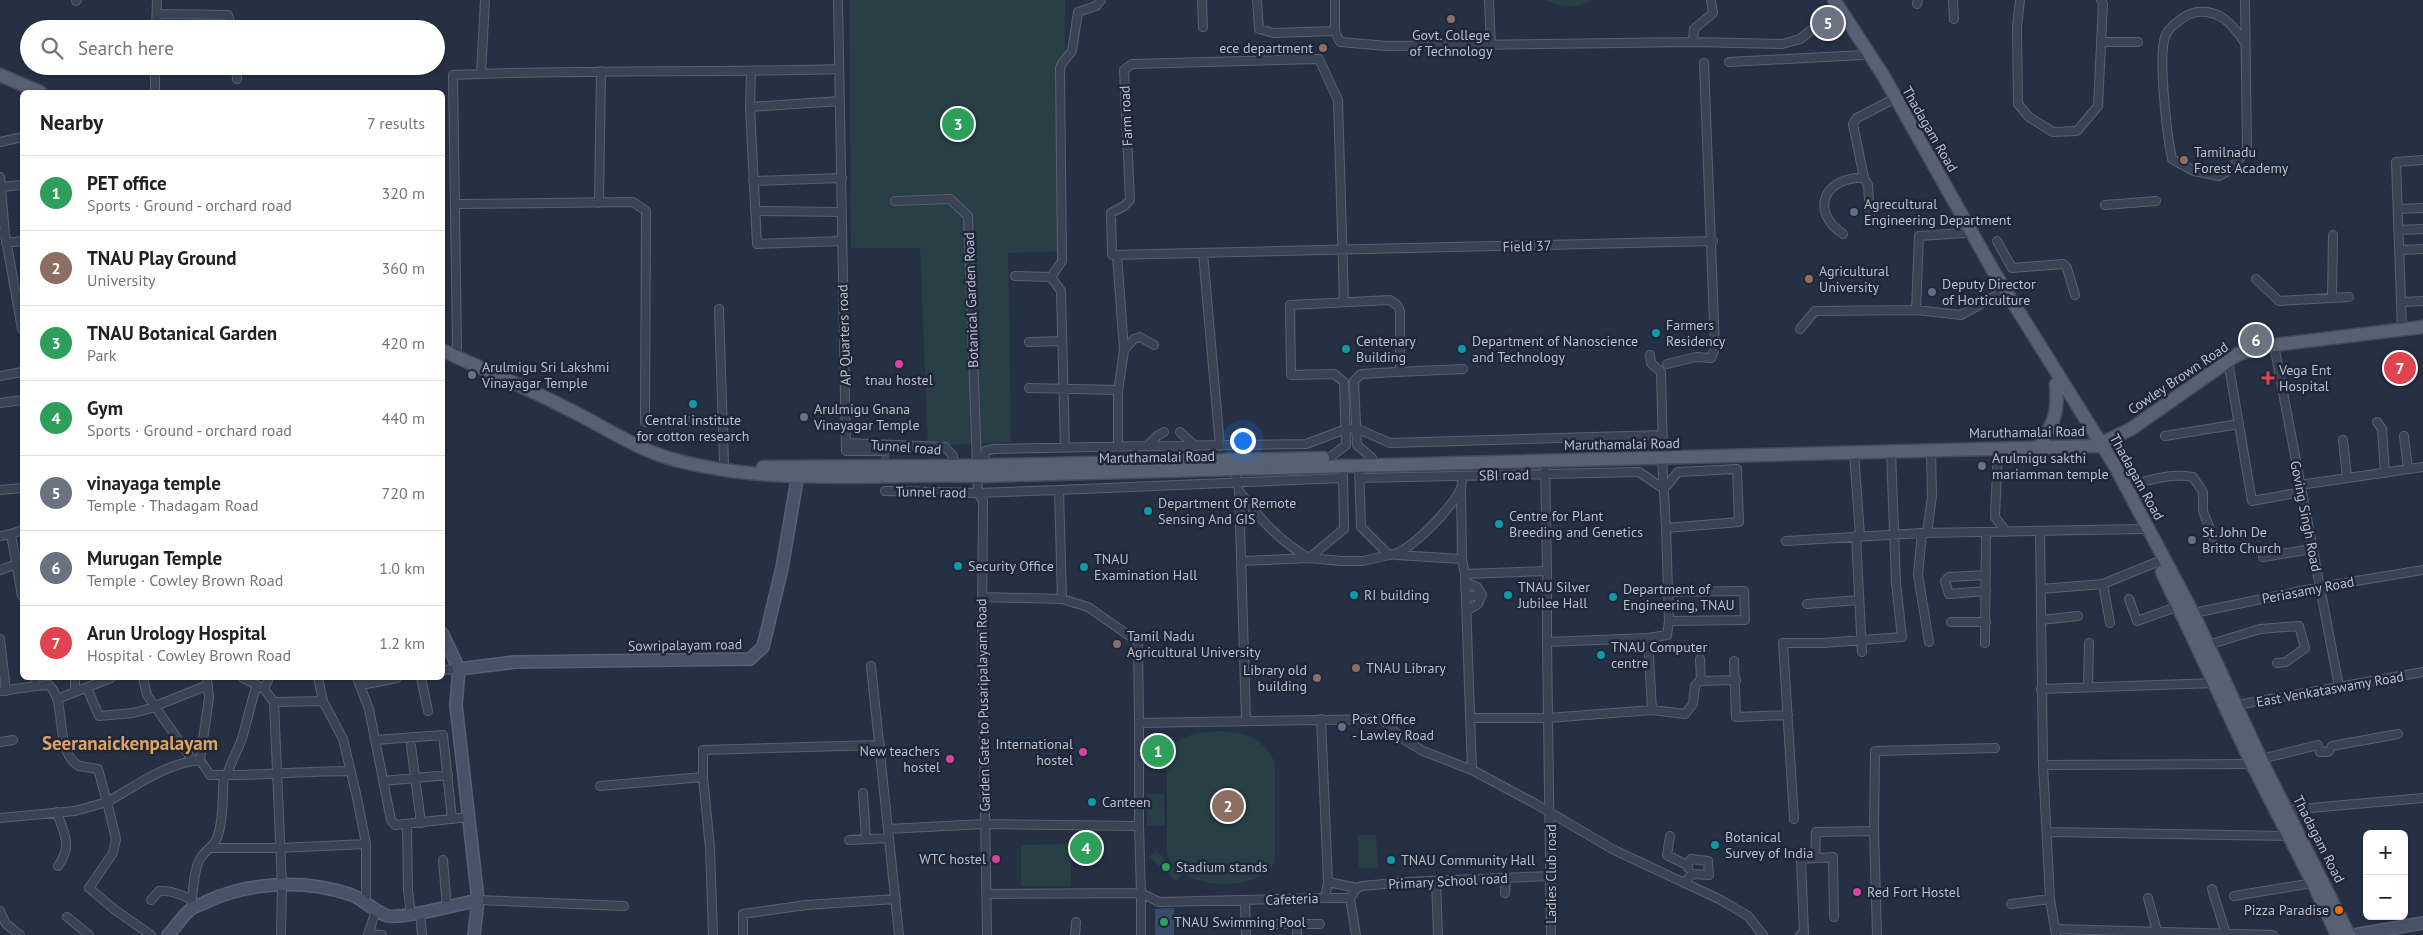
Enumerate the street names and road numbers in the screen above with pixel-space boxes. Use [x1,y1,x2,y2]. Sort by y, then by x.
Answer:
street label: Thadagam Road [1898,83,1962,175]
street label: Farm road [1115,85,1137,147]
street label: Botanical Garden Road [960,232,982,368]
street label: Field 37 [1502,236,1552,256]
street label: AP Quarters road [833,284,855,386]
street label: Cowley Brown Road [2124,338,2232,418]
street label: Maruthamalai Road [1969,422,2085,442]
street label: Thadagam Road [2106,431,2168,523]
street label: Maruthamalai Road [1564,434,1680,454]
street label: Tunnel road [870,436,942,458]
street label: Maruthamalai Road [1099,447,1215,467]
street label: Goving Singh Road [2286,459,2326,573]
street label: SBI road [1479,466,1529,484]
street label: Tunnel raod [895,482,967,502]
street label: Periasamy Road [2260,572,2356,608]
street label: Garden Gate to Pusaripalayam Road [972,598,994,812]
street label: Sowripalayam road [628,635,742,655]
street label: East Venkataswamy Road [2255,667,2405,711]
street label: Thadagam Road [2289,792,2349,886]
street label: Ladies Club road [1542,824,1560,924]
street label: Primary School road [1388,869,1508,893]
street label: Cafeteria [1265,889,1319,909]

